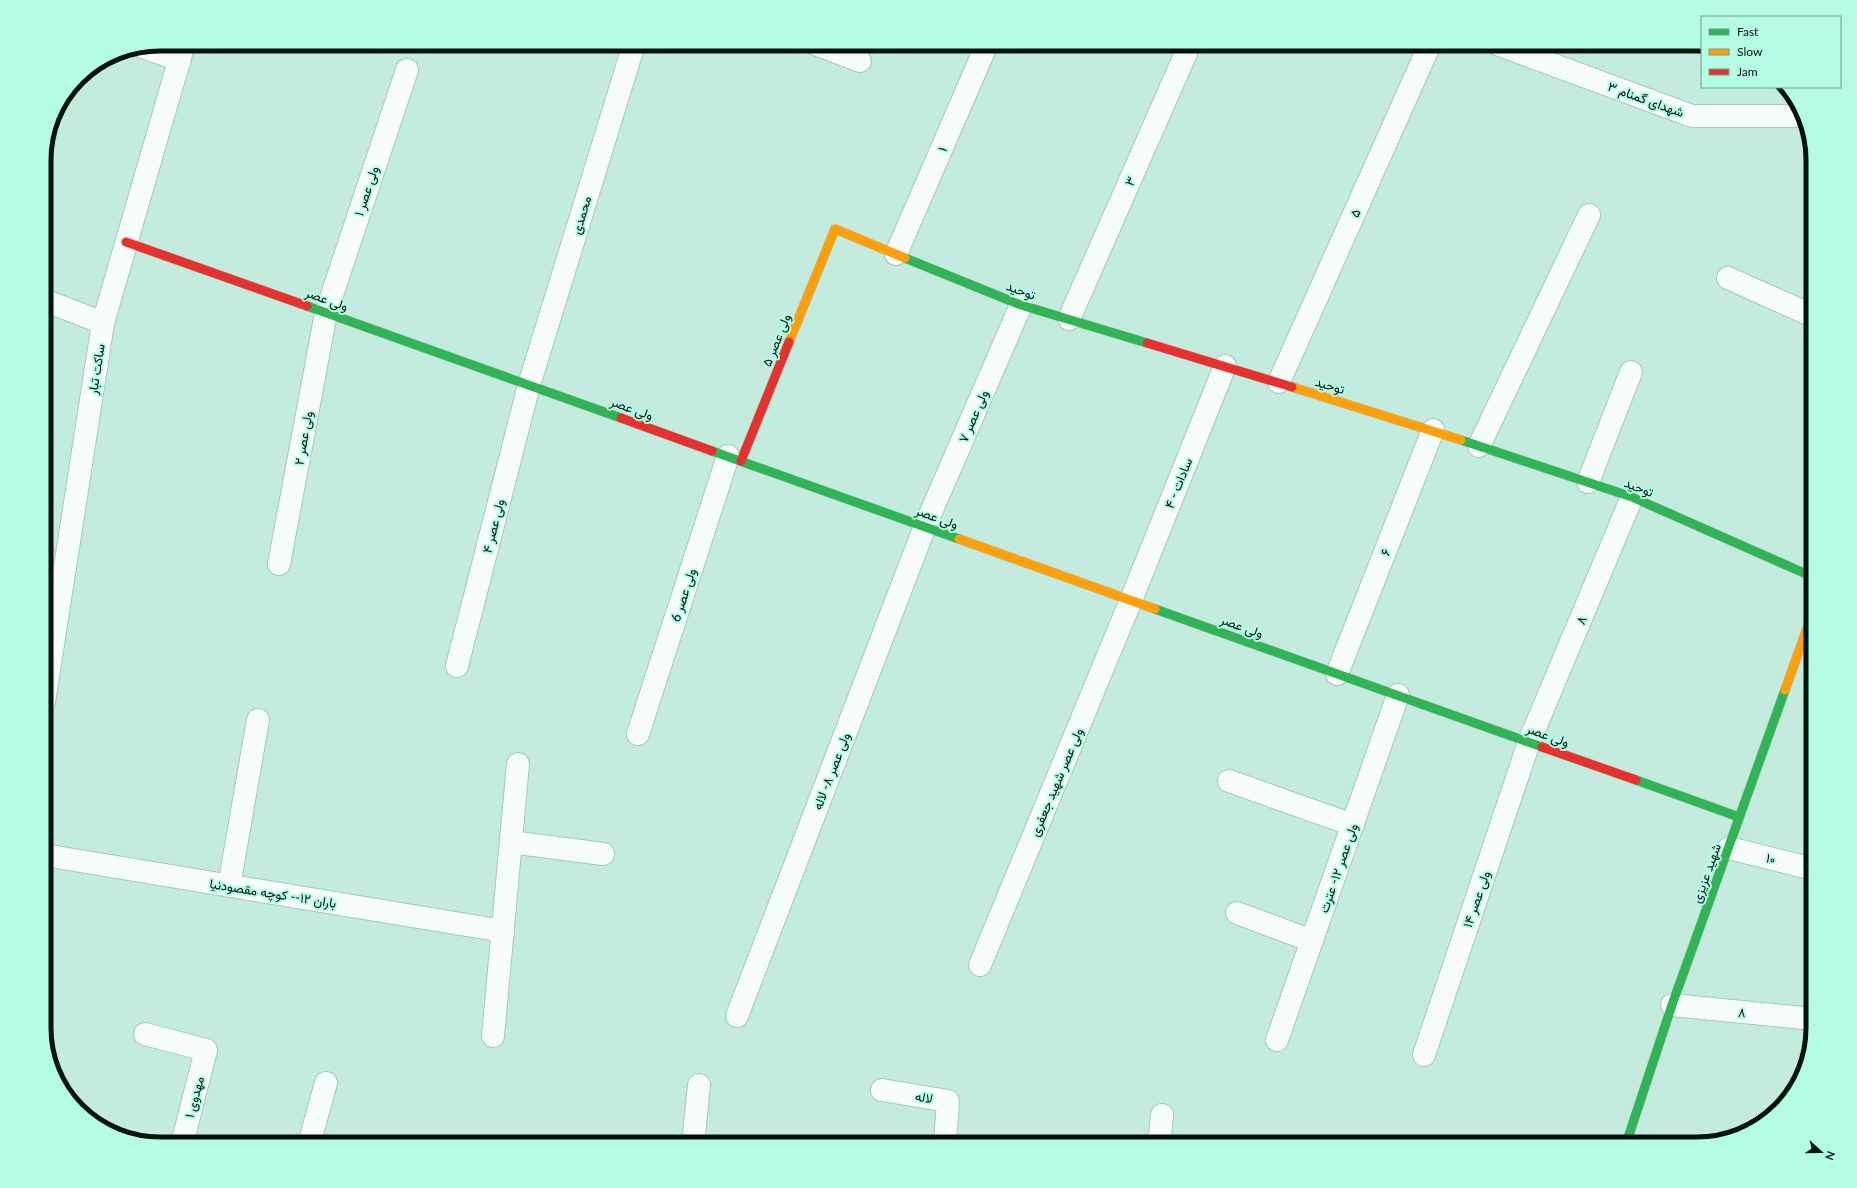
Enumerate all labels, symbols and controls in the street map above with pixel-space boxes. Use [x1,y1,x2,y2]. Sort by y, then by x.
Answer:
legend [1701,16,1841,88]
text: Fast [1737,24,1759,39]
text: Slow [1737,44,1763,59]
text: Jam [1737,64,1758,79]
street label: شهدای گمنام ۳ [1605,78,1686,121]
street label: ۱ [934,144,950,154]
street label: ولی عصر ۱ [350,164,383,218]
street label: ۳ [1121,174,1139,188]
street label: محمدی [568,194,595,236]
street label: ۵ [1346,206,1364,220]
street label: توحید [1004,277,1038,304]
street label: ولی عصر [302,284,351,315]
street label: ولی عصر ۵ [758,311,795,369]
street label: ساکت تبار [84,342,109,397]
street label: توحید [1313,373,1347,398]
street label: ولی عصر ۷ [955,387,992,445]
street label: ولی عصر [607,393,656,424]
street label: ولی عصر ۲ [290,410,317,466]
street label: ۴ - سادات [1161,455,1195,511]
street label: توحید [1622,474,1656,501]
street label: ولی عصر ۴ [479,497,508,555]
street label: ولی عصر [912,502,961,533]
street label: ۶ [1376,546,1394,558]
street label: ولی عصر 6 [667,566,700,624]
street label: ولی عصر [1217,611,1266,642]
street label: ۸ [1572,613,1590,627]
street label: ولی عصر [1523,720,1572,751]
street label: ولی عصر شهید جعفری [1026,725,1087,839]
street label: ولی عصر ۸- لاله [809,730,854,812]
street label: ولی عصر ۱۲- عترت [1315,821,1362,915]
street label: شهید عزیزی [1688,841,1725,905]
street label: ۱۰ [1765,849,1777,867]
street label: ولی عصر ۱۴ [1459,868,1494,930]
street label: باران ۱۲-- كوچه مقصودنيا [208,875,338,913]
street label: ۸ [1737,1004,1747,1020]
street label: مهدوی ۱ [181,1074,208,1120]
street label: لاله [914,1088,934,1106]
north arrow [1801,1132,1841,1172]
text: N [1823,1149,1838,1162]

